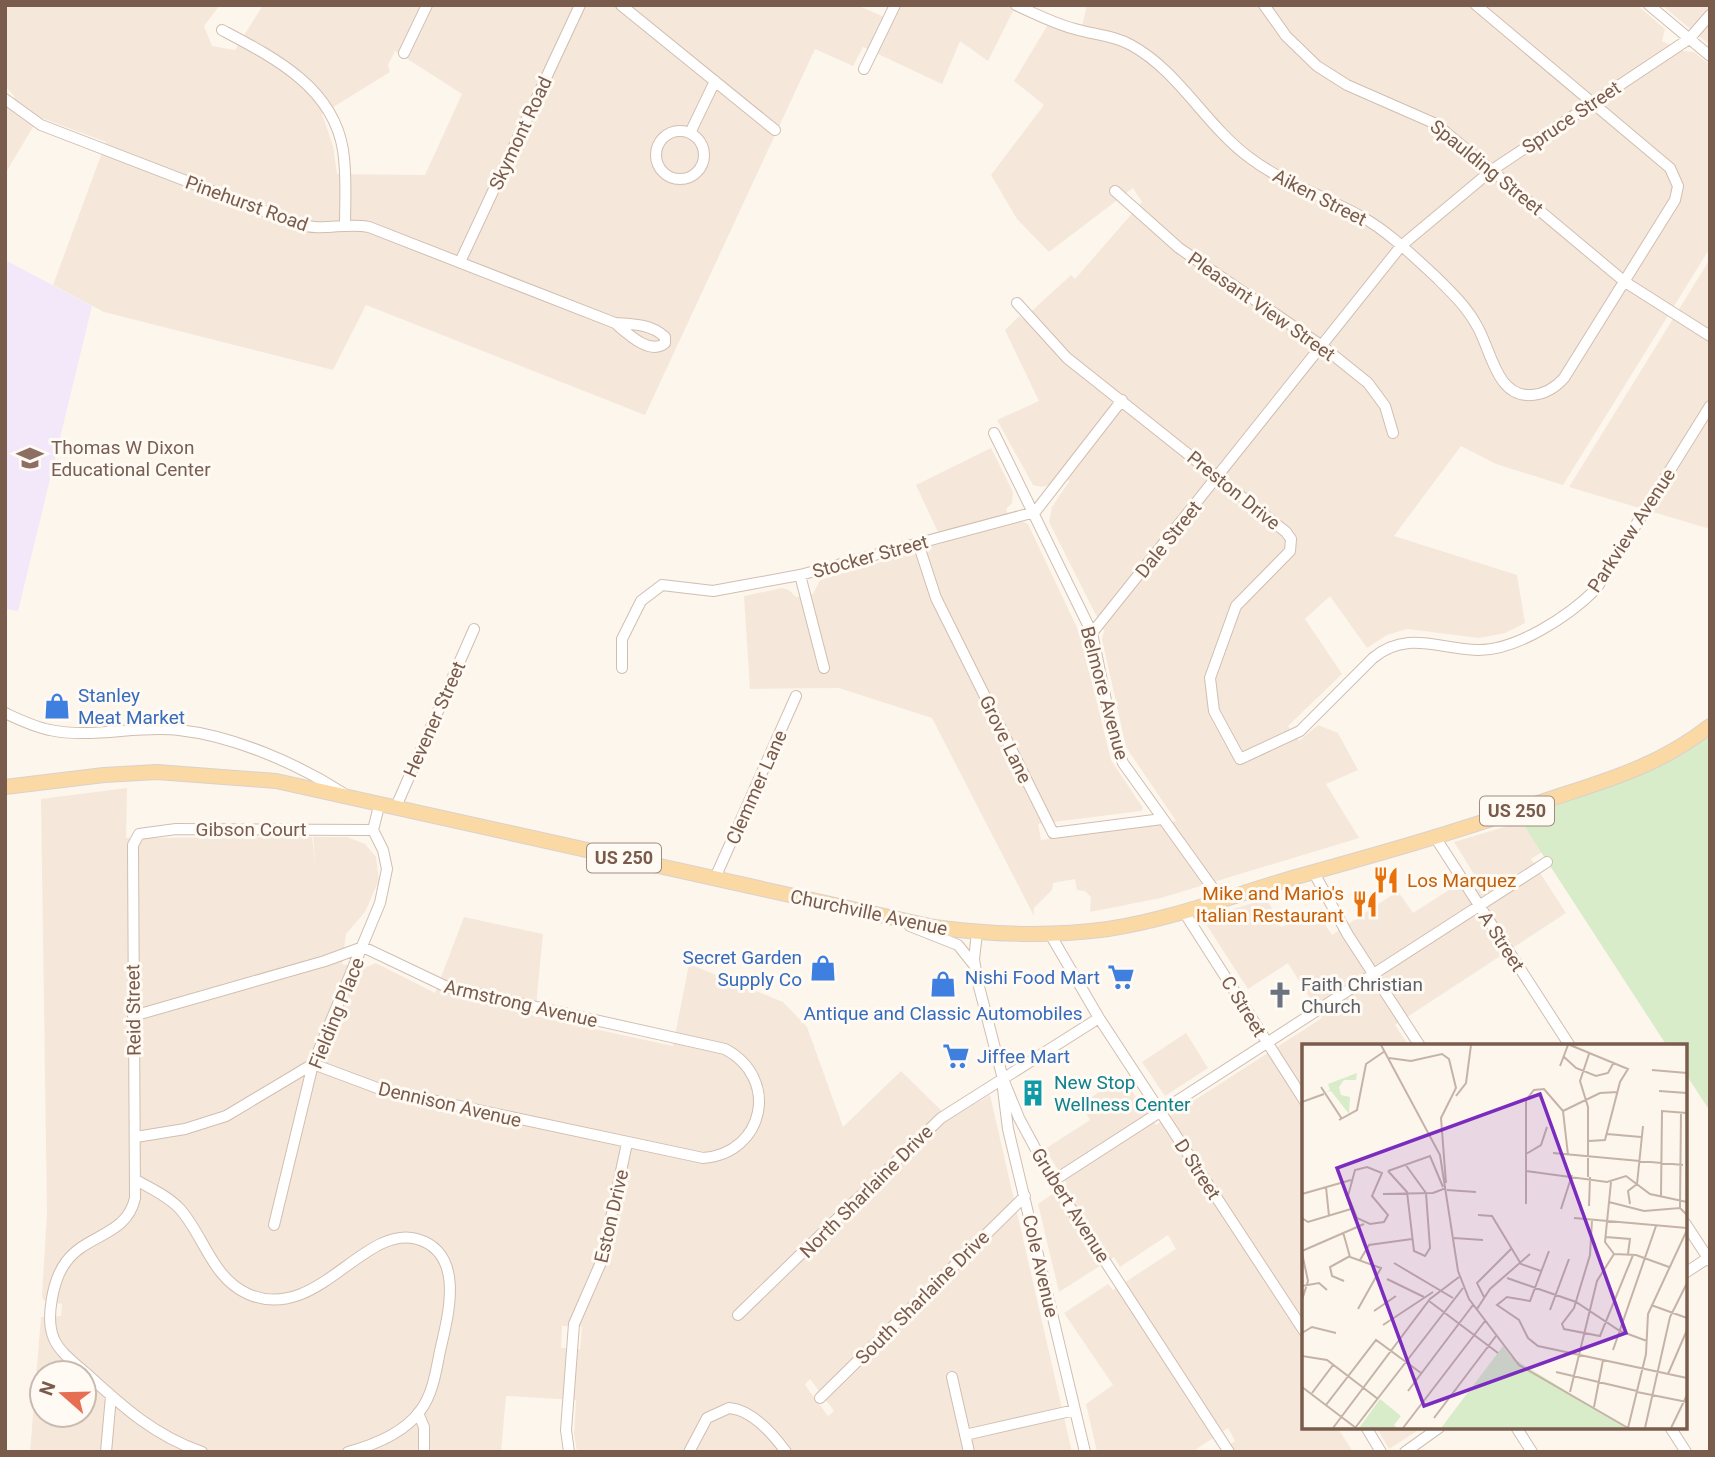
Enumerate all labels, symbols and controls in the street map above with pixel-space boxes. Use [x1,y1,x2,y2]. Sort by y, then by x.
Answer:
street label: Skymont Road [484,73,557,194]
street label: Spruce Street [1518,76,1625,159]
street label: Spaulding Street [1426,115,1548,220]
street label: Aiken Street [1269,164,1370,231]
street label: Pinehurst Road [182,171,311,236]
street label: Pleasant View Street [1184,247,1340,366]
place label: Thomas W Dixon Educational Center [51,436,211,481]
school or university icon: Thomas W Dixon Educational Center [15,443,45,473]
street label: Preston Drive [1183,446,1285,535]
street label: Parkview Avenue [1583,464,1680,597]
street label: Dale Street [1130,496,1206,582]
street label: Stocker Street [810,530,931,583]
street label: Belmore Avenue [1076,624,1133,762]
street label: Hevener Street [399,658,470,781]
place label: Stanley Meat Market [78,684,185,729]
shop icon: Stanley Meat Market [42,691,72,721]
street label: Grove Lane [974,692,1037,787]
street label: Clemmer Lane [721,726,792,848]
road number: US 250 [1480,796,1554,826]
street label: Gibson Court [196,818,306,841]
road number: US 250 [587,844,661,872]
restaurant icon: Los Marquez [1371,865,1401,895]
place label: Los Marquez [1407,869,1517,892]
place label: Mike and Mario's Italian Restaurant [1196,882,1344,927]
street label: Churchville Avenue [788,885,950,940]
restaurant icon: Mike and Mario's Italian Restaurant [1350,889,1380,919]
street label: A Street [1474,907,1530,976]
place label: Secret Garden Supply Co [683,946,802,991]
shop icon: Secret Garden Supply Co [808,953,838,983]
street label: Fielding Place [304,954,369,1072]
supermarket icon: Nishi Food Mart [1106,962,1136,992]
street label: Reid Street [121,964,146,1056]
place label: Nishi Food Mart [965,966,1100,989]
shop icon: Antique and Classic Automobiles [928,969,958,999]
street label: C Street [1216,972,1271,1041]
place label: Faith Christian Church [1301,973,1423,1018]
street label: Armstrong Avenue [442,975,600,1032]
church icon: Faith Christian Church [1265,980,1295,1010]
place label: Antique and Classic Automobiles [803,1002,1083,1025]
supermarket icon: Jiffee Mart [941,1041,971,1071]
inset map [1302,1044,1687,1429]
place label: Jiffee Mart [977,1045,1070,1068]
place label: New Stop Wellness Center [1054,1071,1191,1116]
street label: Dennison Avenue [376,1077,524,1132]
building icon: New Stop Wellness Center [1018,1078,1048,1108]
street label: North Sharlaine Drive [795,1120,938,1263]
street label: D Street [1170,1135,1226,1204]
street label: Grubert Avenue [1026,1144,1115,1267]
street label: Eston Drive [590,1167,633,1265]
street label: Cole Avenue [1018,1212,1063,1320]
street label: South Sharlaine Drive [851,1226,994,1369]
north arrow [28,1359,98,1429]
text: N [34,1378,61,1399]

